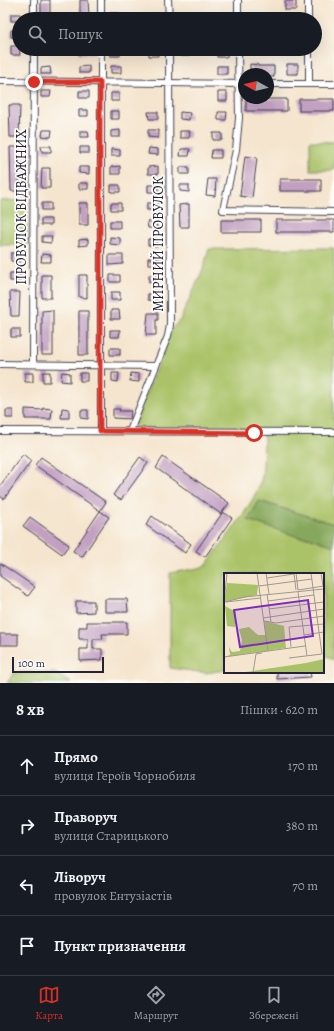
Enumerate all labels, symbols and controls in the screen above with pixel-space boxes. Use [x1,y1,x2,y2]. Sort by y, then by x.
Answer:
search box [12,12,322,56]
icon: search [26,23,48,45]
text: Пошук [58,24,103,44]
north arrow [238,68,274,104]
route end [25,73,43,91]
street label: ПРОВУЛОК ВІДВАЖНИХ [12,128,31,285]
street label: МИРНИЙ ПРОВУЛОК [149,176,168,312]
route start [245,424,263,442]
inset map [224,573,324,673]
scale bar [12,655,104,674]
text: 100 m [18,656,45,671]
text: 8 хв [16,698,44,721]
text: Пішки · 620 m [240,701,318,718]
text: Прямо [54,747,98,767]
icon: ahead [16,755,38,777]
text: 170 m [288,757,318,774]
text: вулиця Героїв Чорнобиля [54,767,196,784]
text: Праворуч [54,807,117,827]
icon: right [16,815,38,837]
text: 380 m [286,817,318,834]
text: вулиця Старицького [54,827,169,844]
text: Ліворуч [54,867,106,887]
icon: left [16,875,38,897]
text: 70 m [292,877,318,894]
text: провулок Ентузіастів [54,887,172,904]
icon: arrive [16,935,38,957]
text: Пункт призначення [54,936,186,956]
tab: Карта [35,984,63,1023]
tab: Маршрут [134,984,178,1023]
tab: Збережені [249,984,299,1023]

